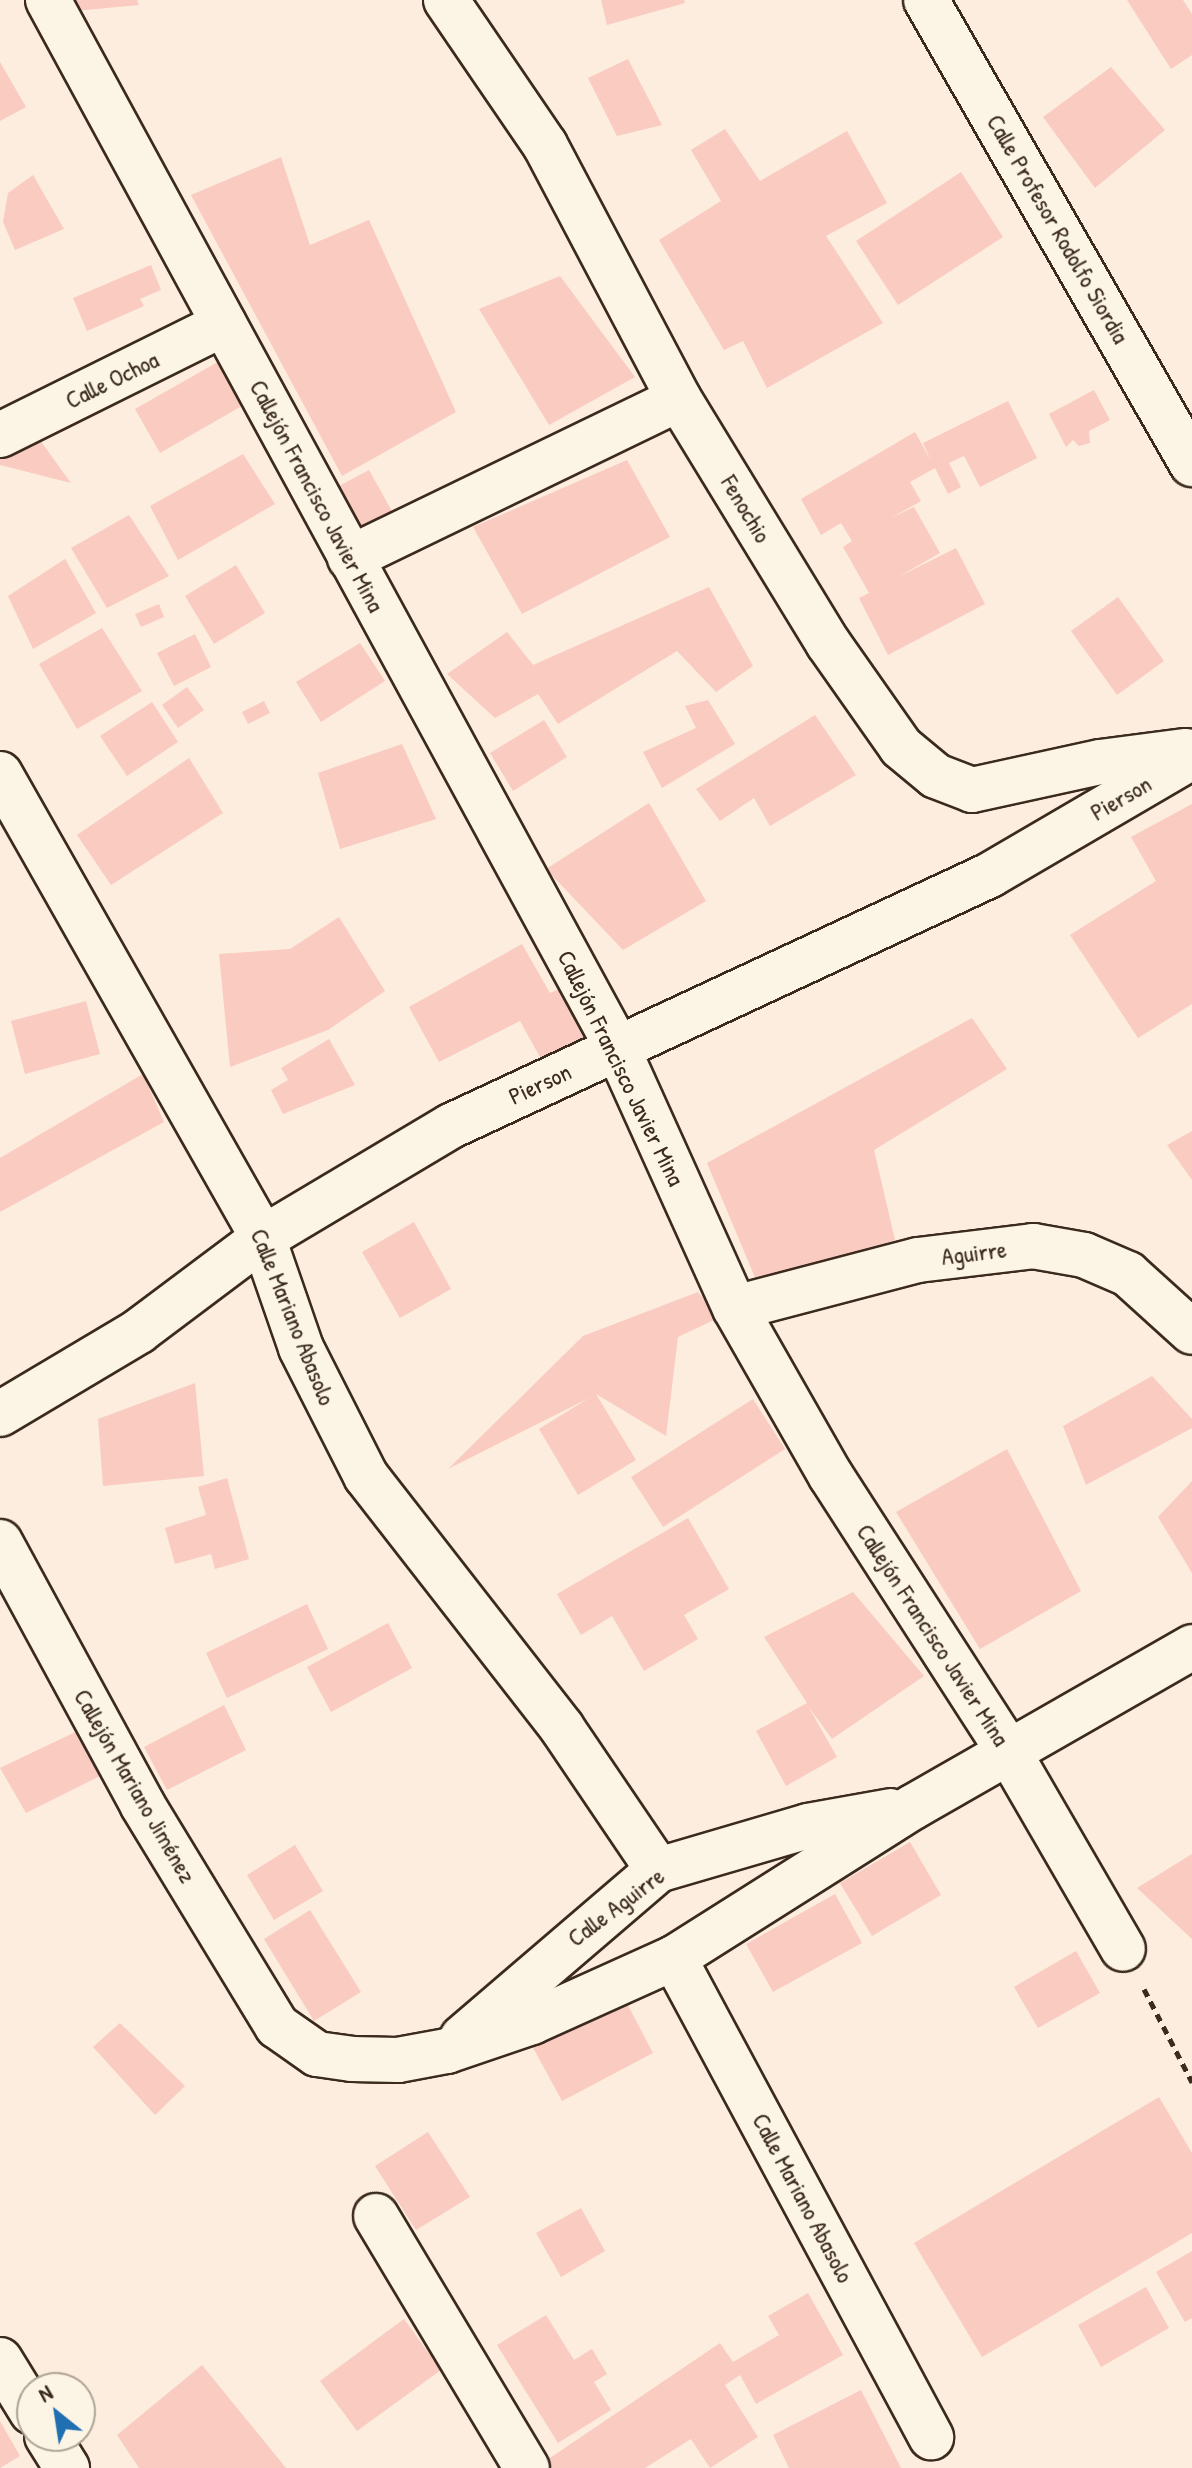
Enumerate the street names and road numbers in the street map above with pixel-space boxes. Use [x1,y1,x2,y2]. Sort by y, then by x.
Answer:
street label: Calle Profesor Rodolfo Siordia [981,109,1135,349]
street label: Calle Ochoa [61,345,163,415]
street label: Callejón Francisco Javier Mina [244,375,390,617]
street label: Fenochio [715,470,777,548]
street label: Pierson [1085,769,1157,827]
street label: Callejón Francisco Javier Mina [551,945,691,1191]
street label: Pierson [504,1057,576,1111]
street label: Calle Mariano Abasolo [244,1225,342,1409]
street label: Aguirre [940,1235,1008,1271]
street label: Callejón Francisco Javier Mina [851,1519,1015,1751]
street label: Callejón Mariano Jiménez [68,1684,202,1888]
street label: Calle Aguirre [562,1861,670,1953]
street label: Calle Mariano Abasolo [746,2108,860,2288]

